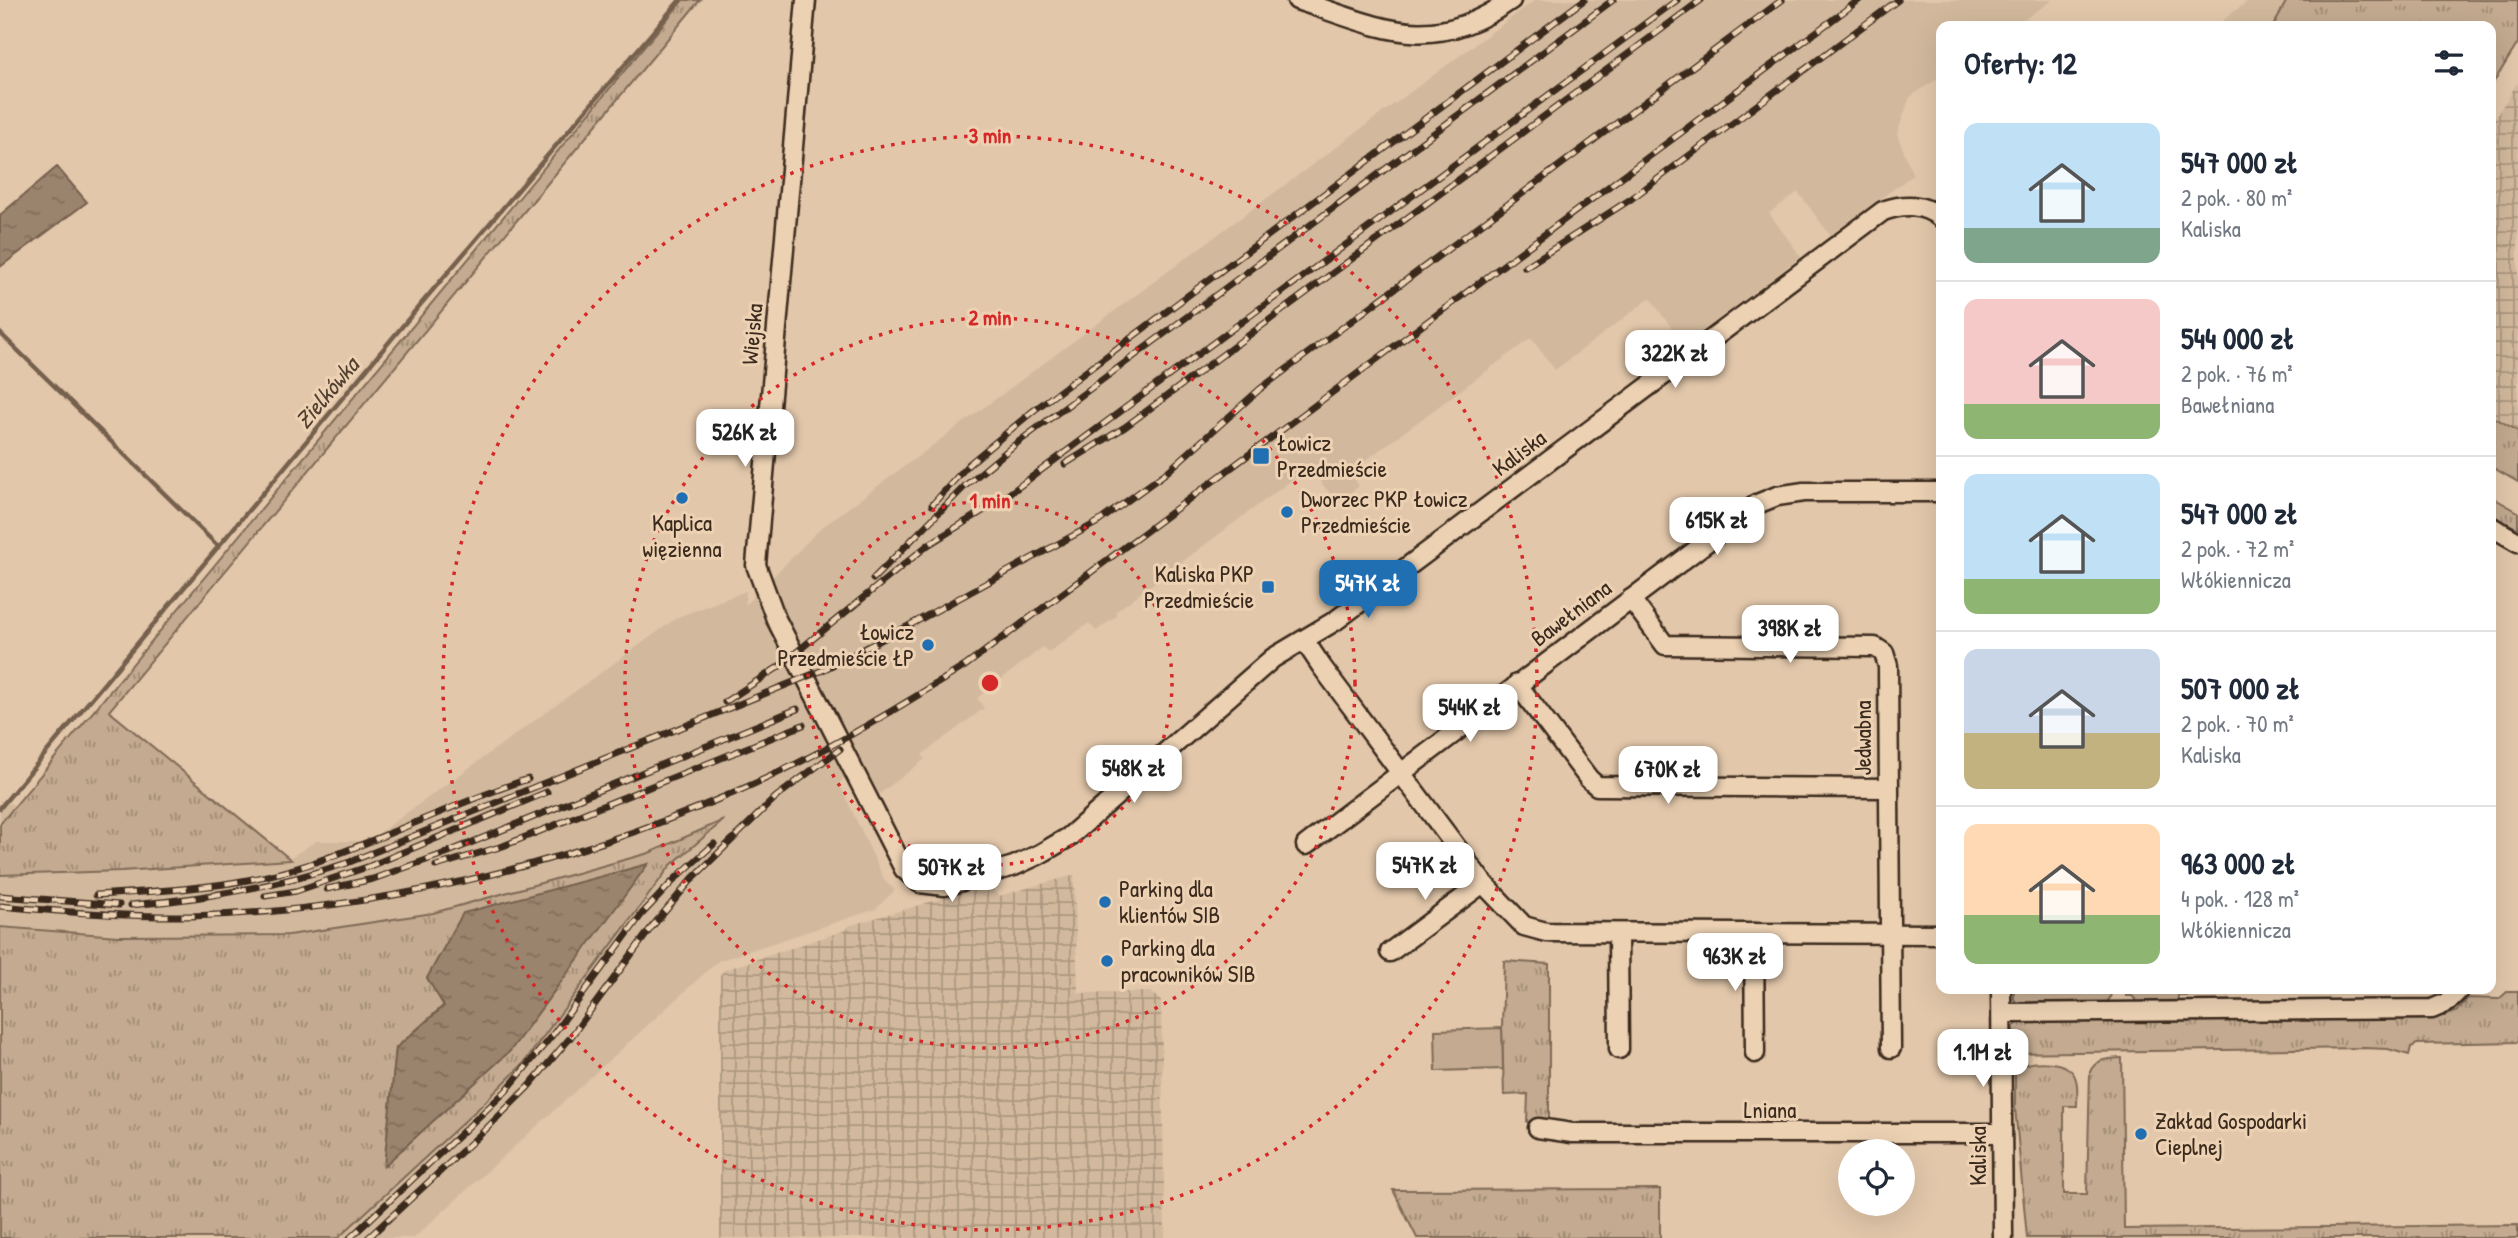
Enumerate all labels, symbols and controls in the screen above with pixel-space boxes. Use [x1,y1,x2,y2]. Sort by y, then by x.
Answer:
text: Oferty: 12 [1964,43,2077,83]
icon: filters [2430,44,2468,82]
text: 3 min [969,121,1011,150]
text: 547 000 zł [2181,142,2298,182]
icon: home [2020,151,2104,235]
text: 2 pok. · 80 m² [2181,182,2292,213]
text: Kaliska [2181,213,2241,244]
street label: Wiejska [733,302,770,366]
text: 2 min [968,303,1012,332]
text: 544 000 zł [2181,318,2295,358]
icon: home [2020,327,2104,411]
pin: 322K zł [1610,330,1740,390]
text: 322K zł [1641,337,1709,368]
water label: Zielkówka [287,348,367,435]
text: 2 pok. · 76 m² [2181,358,2293,389]
text: Bawełniana [2181,389,2274,420]
pin: 526K zł [680,410,810,469]
text: 526K zł [712,416,778,447]
street label: Kaliska [1486,422,1552,483]
place label: Łowicz Przedmieście [1277,427,1387,484]
marker: Łowicz Przedmieście [1251,446,1271,466]
place label: Dworzec PKP Łowicz Przedmieście [1301,483,1468,540]
text: 1 min [970,486,1010,515]
marker: Kaplica więzienna [674,490,690,506]
text: 547 000 zł [2181,493,2298,533]
pin: 615K zł [1652,498,1782,557]
icon: home [2020,502,2104,586]
marker: Dworzec PKP Łowicz Przedmieście [1279,504,1295,520]
text: 615K zł [1685,504,1749,535]
place label: Kaplica więzienna [643,507,721,564]
text: 2 pok. · 72 m² [2181,533,2294,564]
place label: Kaliska PKP Przedmieście [1144,558,1254,615]
pin: 547K zł [1303,560,1433,620]
text: Włókiennicza [2181,564,2291,595]
text: 547K zł [1335,567,1401,598]
street label: Bawełniana [1524,572,1617,653]
marker: Kaliska PKP Przedmieście [1260,579,1276,595]
pin: 398K zł [1725,606,1855,665]
text: 398K zł [1758,612,1822,643]
place label: Łowicz Przedmieście ŁP [777,616,914,673]
marker: Łowicz Przedmieście ŁP [920,637,936,653]
text: 507 000 zł [2181,668,2300,708]
centre of rings [978,671,1002,695]
icon: home [2020,677,2104,761]
pin: 544K zł [1405,684,1535,744]
text: 544K zł [1439,691,1501,722]
street label: Jedwabna [1847,700,1878,776]
text: 2 pok. · 70 m² [2181,708,2294,739]
text: Kaliska [2181,739,2241,770]
pin: 548K zł [1069,746,1199,805]
pin: 670K zł [1603,746,1733,806]
text: 548K zł [1102,752,1166,783]
text: 670K zł [1635,753,1701,784]
pin: 547K zł [1360,842,1490,902]
text: 963 000 zł [2181,843,2296,883]
pin: 507K zł [887,844,1017,904]
text: 547K zł [1392,849,1458,880]
text: 507K zł [918,851,986,882]
icon: home [2020,852,2104,936]
place label: Parking dla klientów SIB [1119,873,1220,930]
text: 4 pok. · 128 m² [2181,883,2299,914]
marker: Parking dla klientów SIB [1097,894,1113,910]
text: Włókiennicza [2181,914,2291,945]
place label: Parking dla pracowników SIB [1121,932,1255,989]
pin: 963K zł [1670,934,1800,993]
text: 963K zł [1703,940,1767,971]
marker: Parking dla pracowników SIB [1099,953,1115,969]
pin: 1.1M zł [1918,1030,2048,1089]
text: 1.1M zł [1953,1036,2013,1067]
street label: Lniana [1744,1094,1796,1125]
place label: Zakład Gospodarki Cieplnej [2155,1105,2307,1162]
street label: Kaliska [1962,1126,1993,1186]
marker: Zakład Gospodarki Cieplnej [2133,1126,2149,1142]
map controls [1838,1139,1915,1216]
button: locate [1838,1139,1915,1216]

